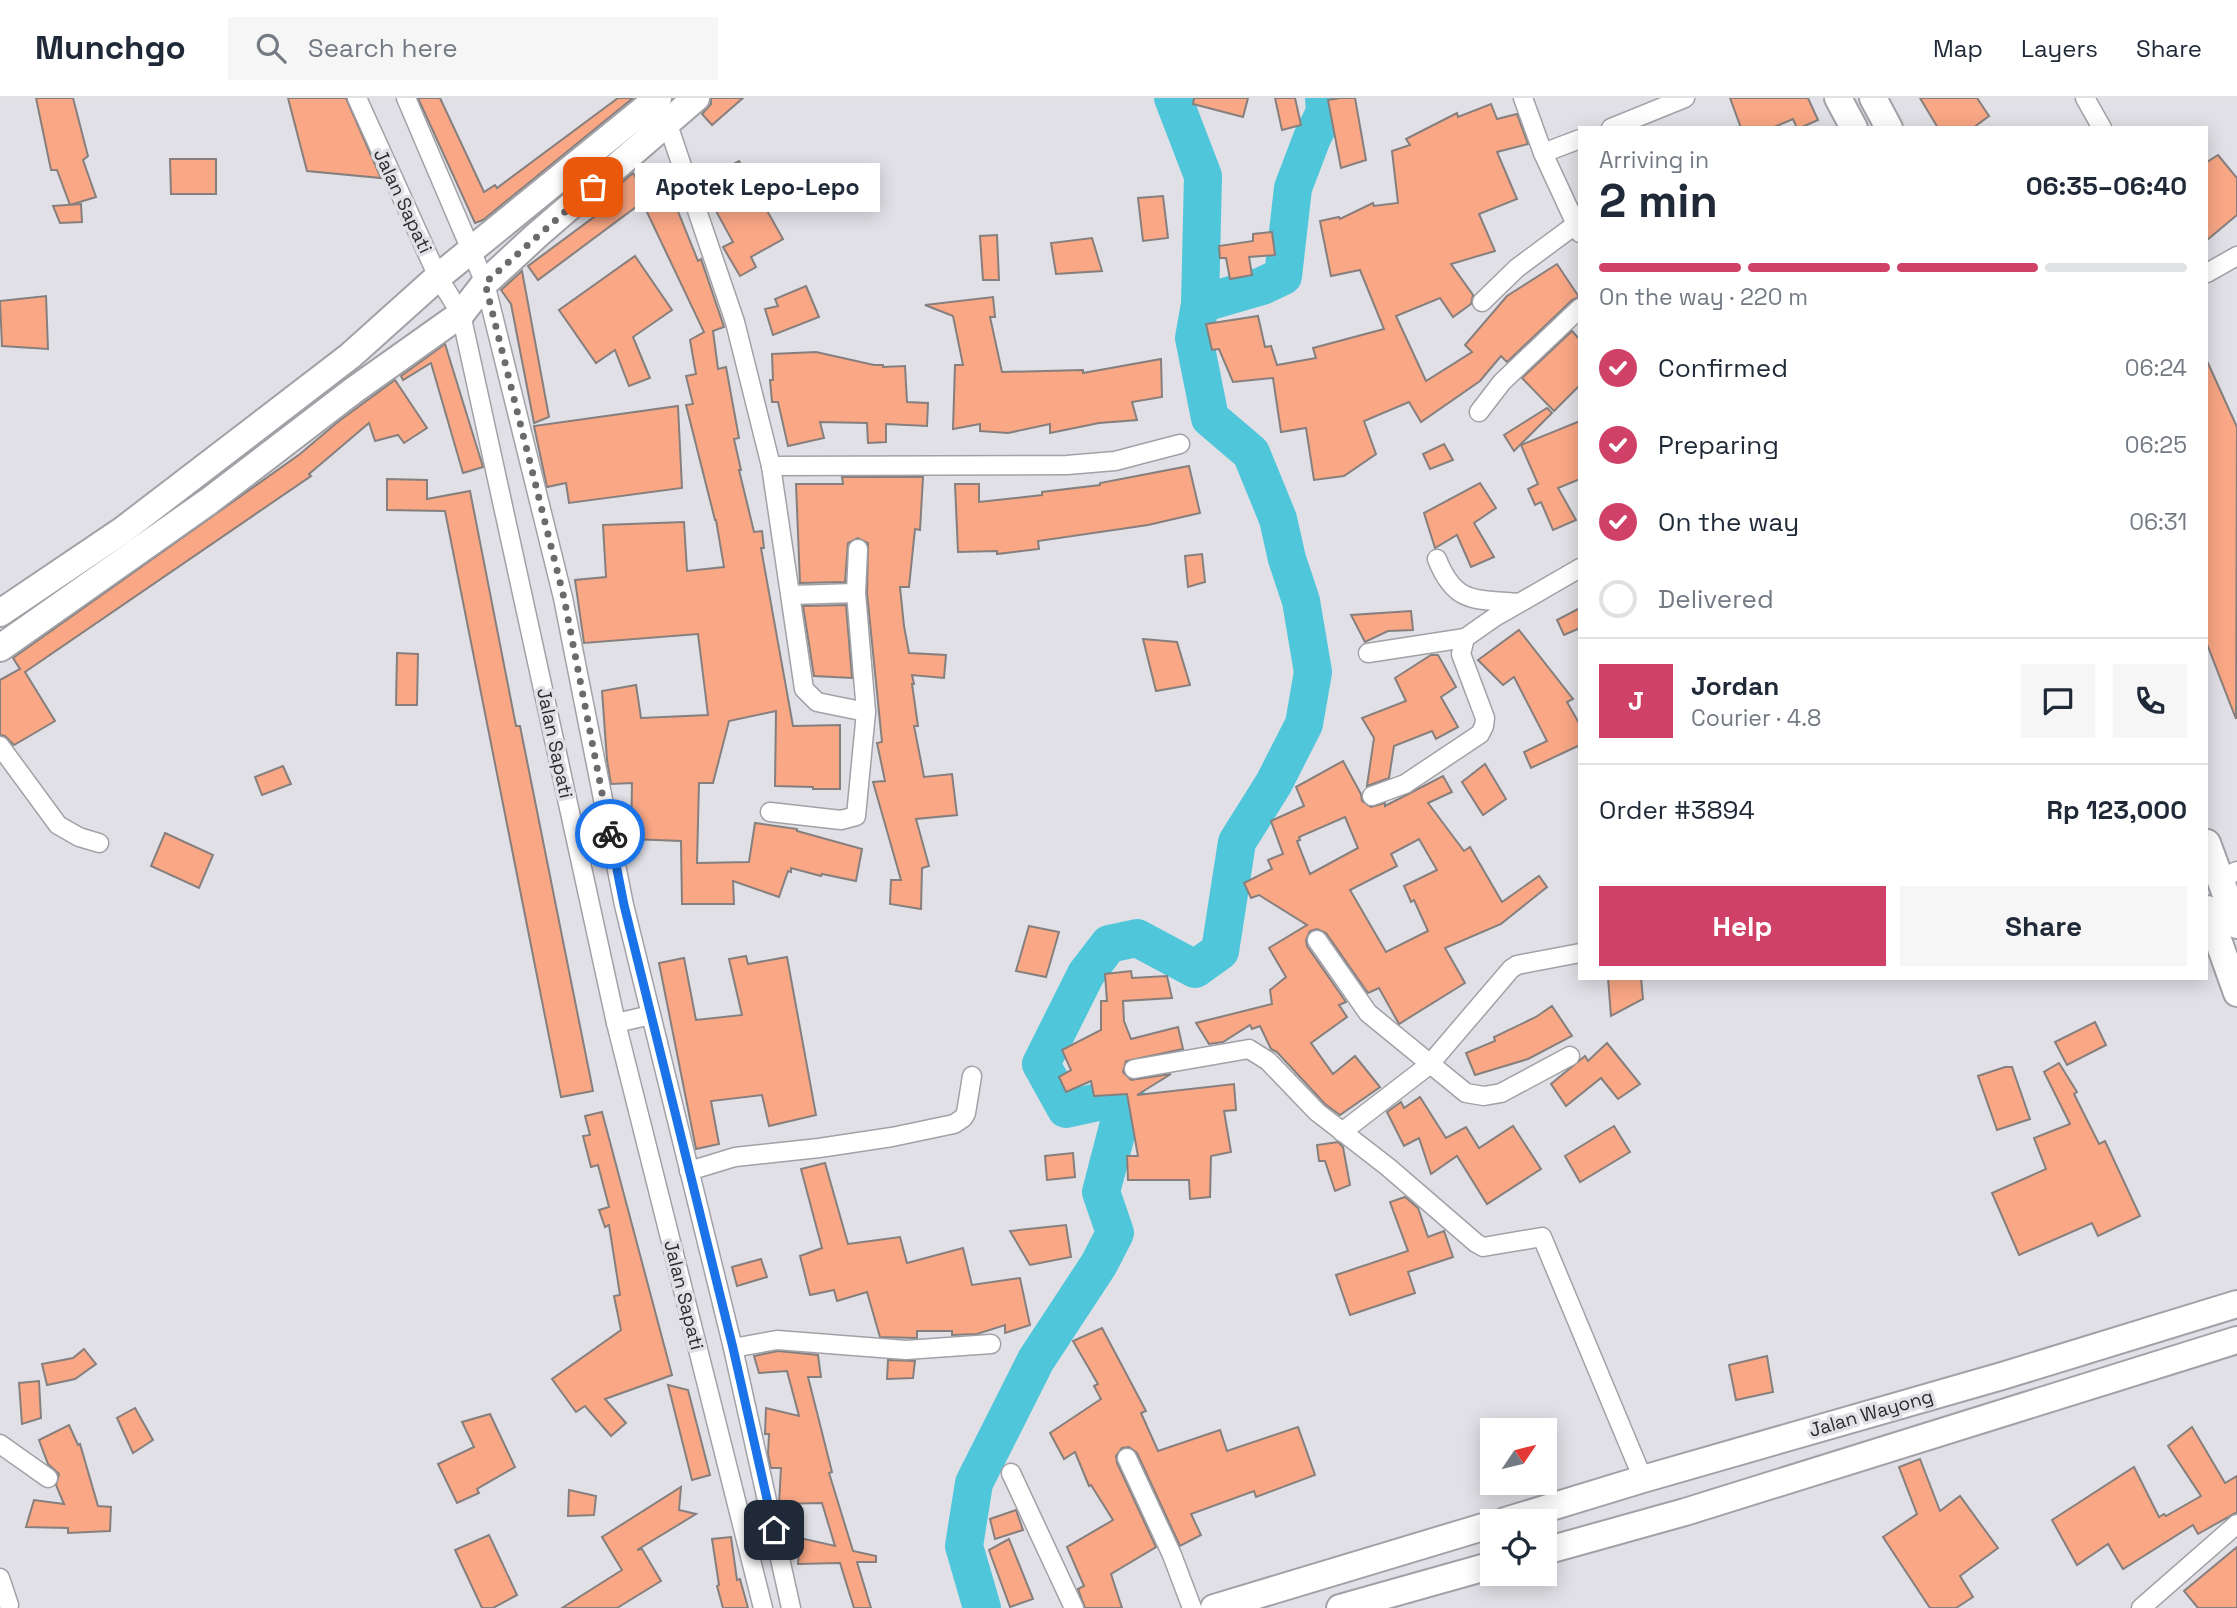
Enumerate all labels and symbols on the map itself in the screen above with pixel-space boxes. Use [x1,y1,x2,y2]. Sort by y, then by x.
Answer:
street label: Jalan Sapati [368,145,438,257]
pin [563,157,623,217]
callout: Apotek Lepo-Lepo [635,162,880,212]
street label: Jalan Sapati [531,685,579,801]
courier [575,799,645,869]
street label: Jalan Sapati [658,1237,710,1353]
street label: Jalan Wayong [1806,1383,1936,1443]
north arrow [1480,1418,1558,1494]
pin [744,1500,804,1560]

